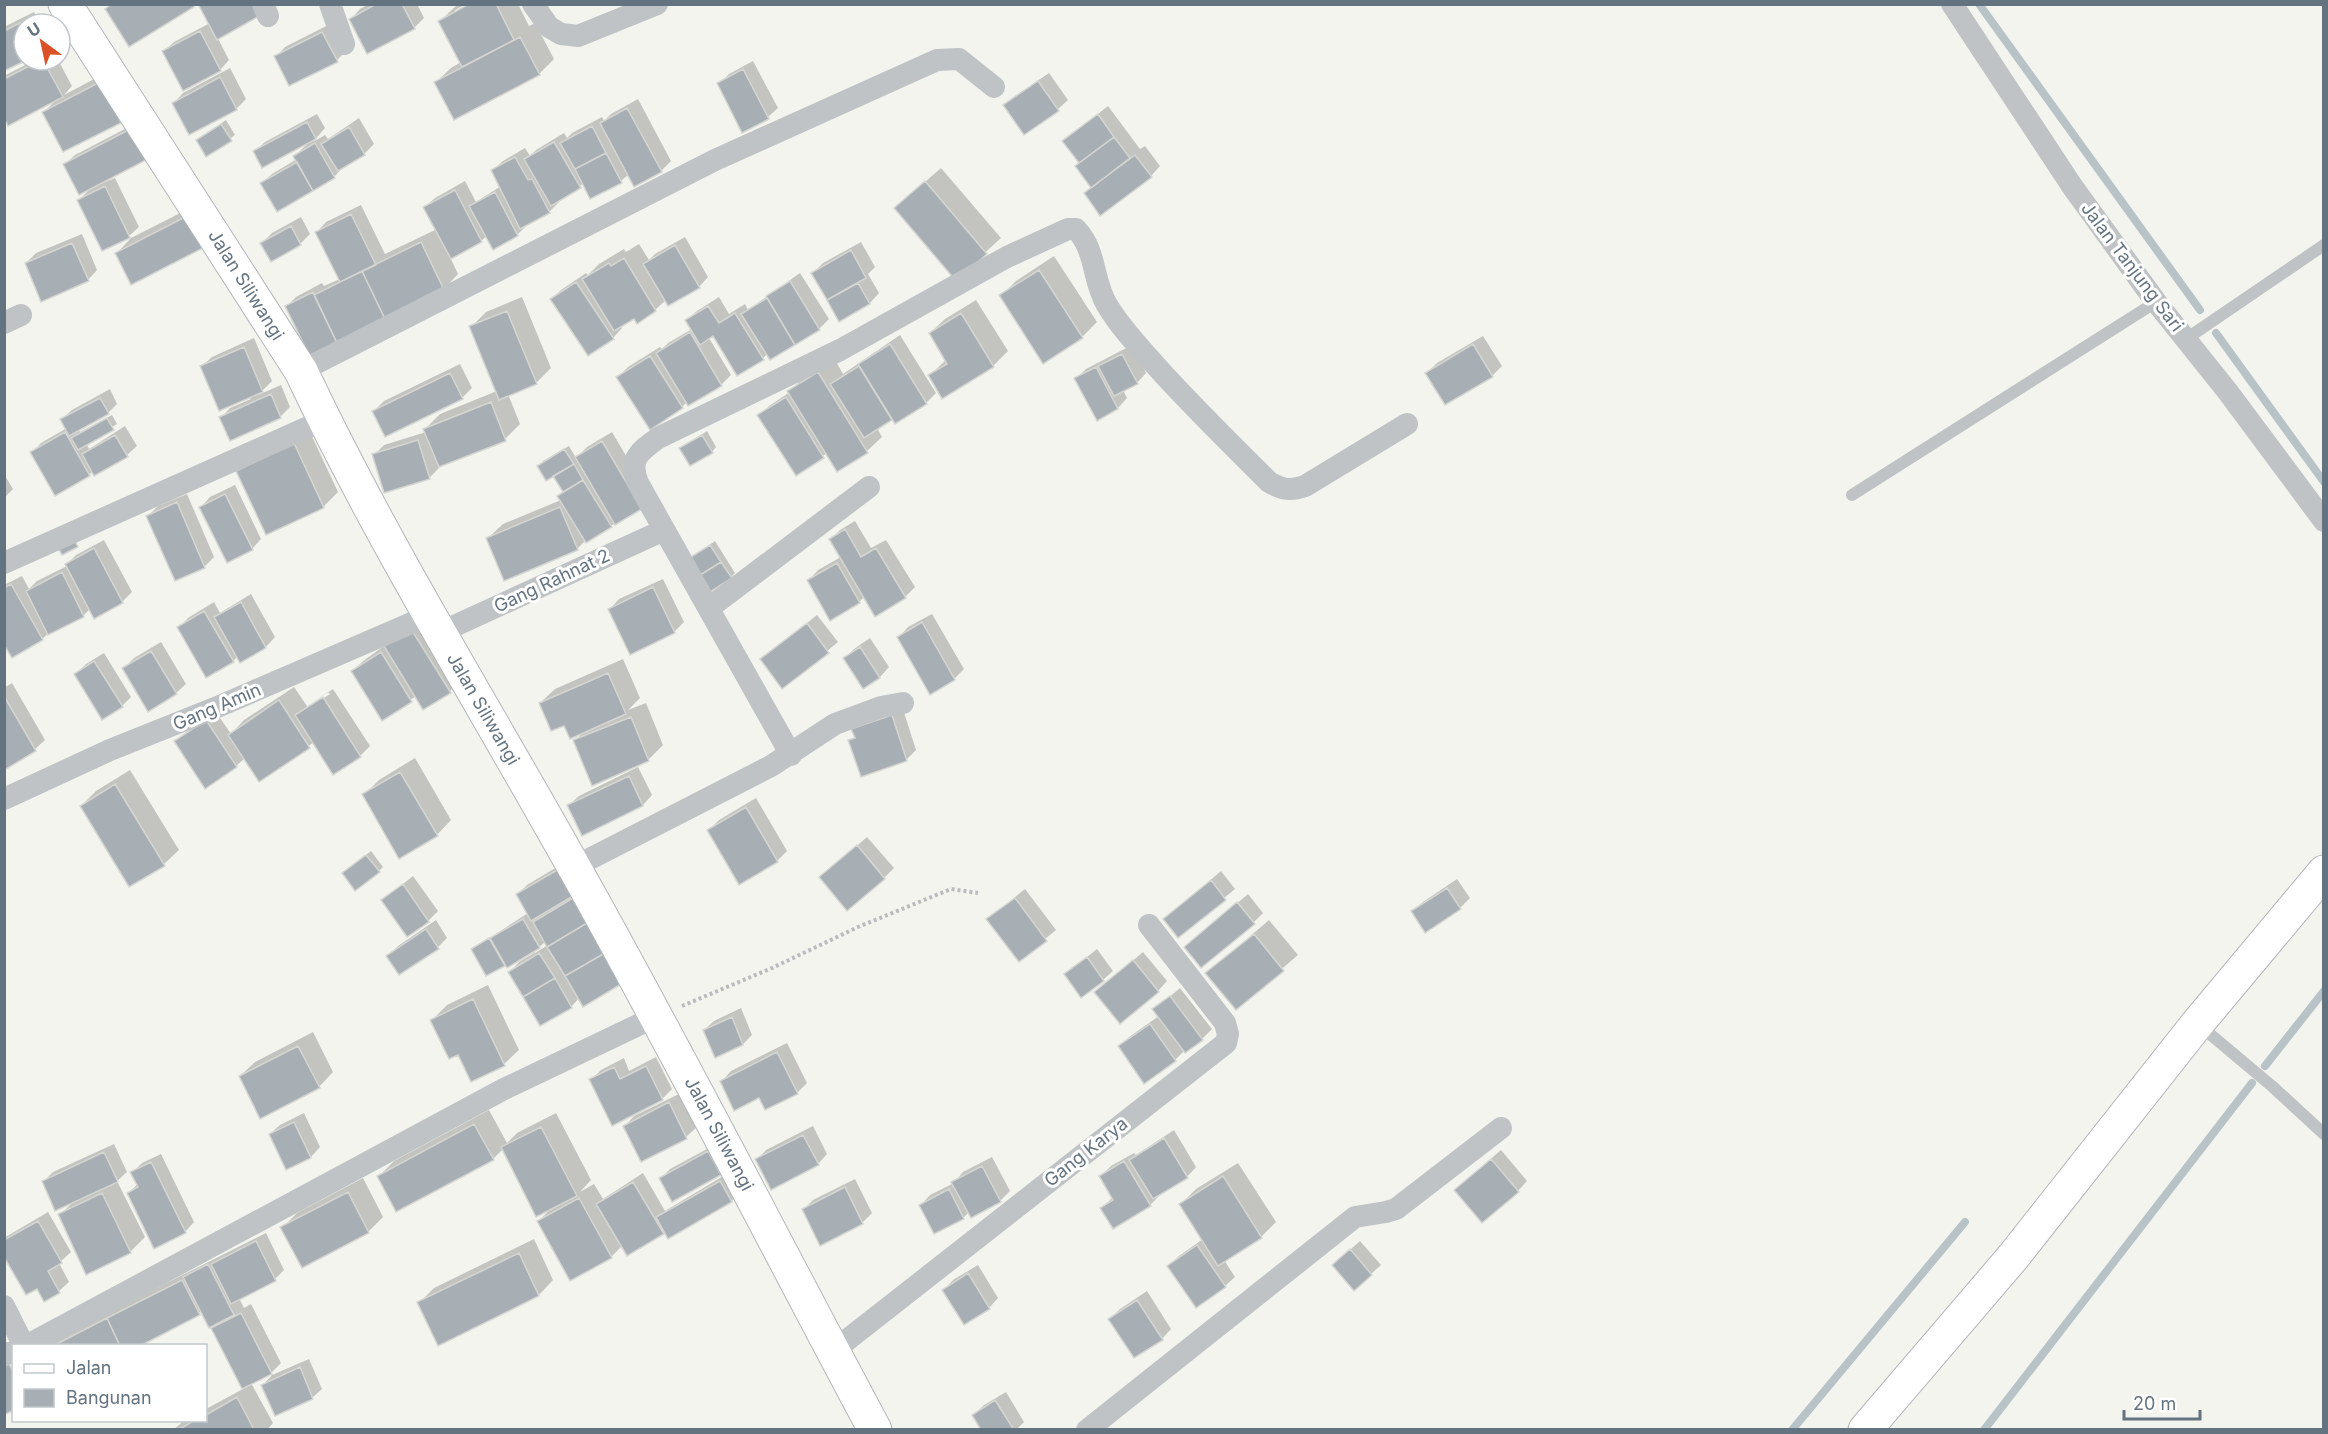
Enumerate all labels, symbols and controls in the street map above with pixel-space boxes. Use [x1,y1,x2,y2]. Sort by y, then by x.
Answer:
north arrow [12,12,72,72]
text: U [23,18,44,41]
street label: Jalan Tanjung Sari [2077,198,2188,335]
street label: Jalan Siliwangi [204,226,289,344]
street label: Gang Rahnat 2 [491,545,613,617]
street label: Jalan Siliwangi [443,649,524,769]
street label: Gang Amin [170,679,264,734]
street label: Jalan Siliwangi [681,1073,758,1194]
street label: Gang Karya [1040,1113,1131,1191]
legend [12,1344,207,1422]
text: Jalan [66,1357,111,1378]
scale bar [2124,1383,2200,1421]
text: Bangunan [66,1387,152,1408]
text: 20 m [2133,1393,2176,1414]

